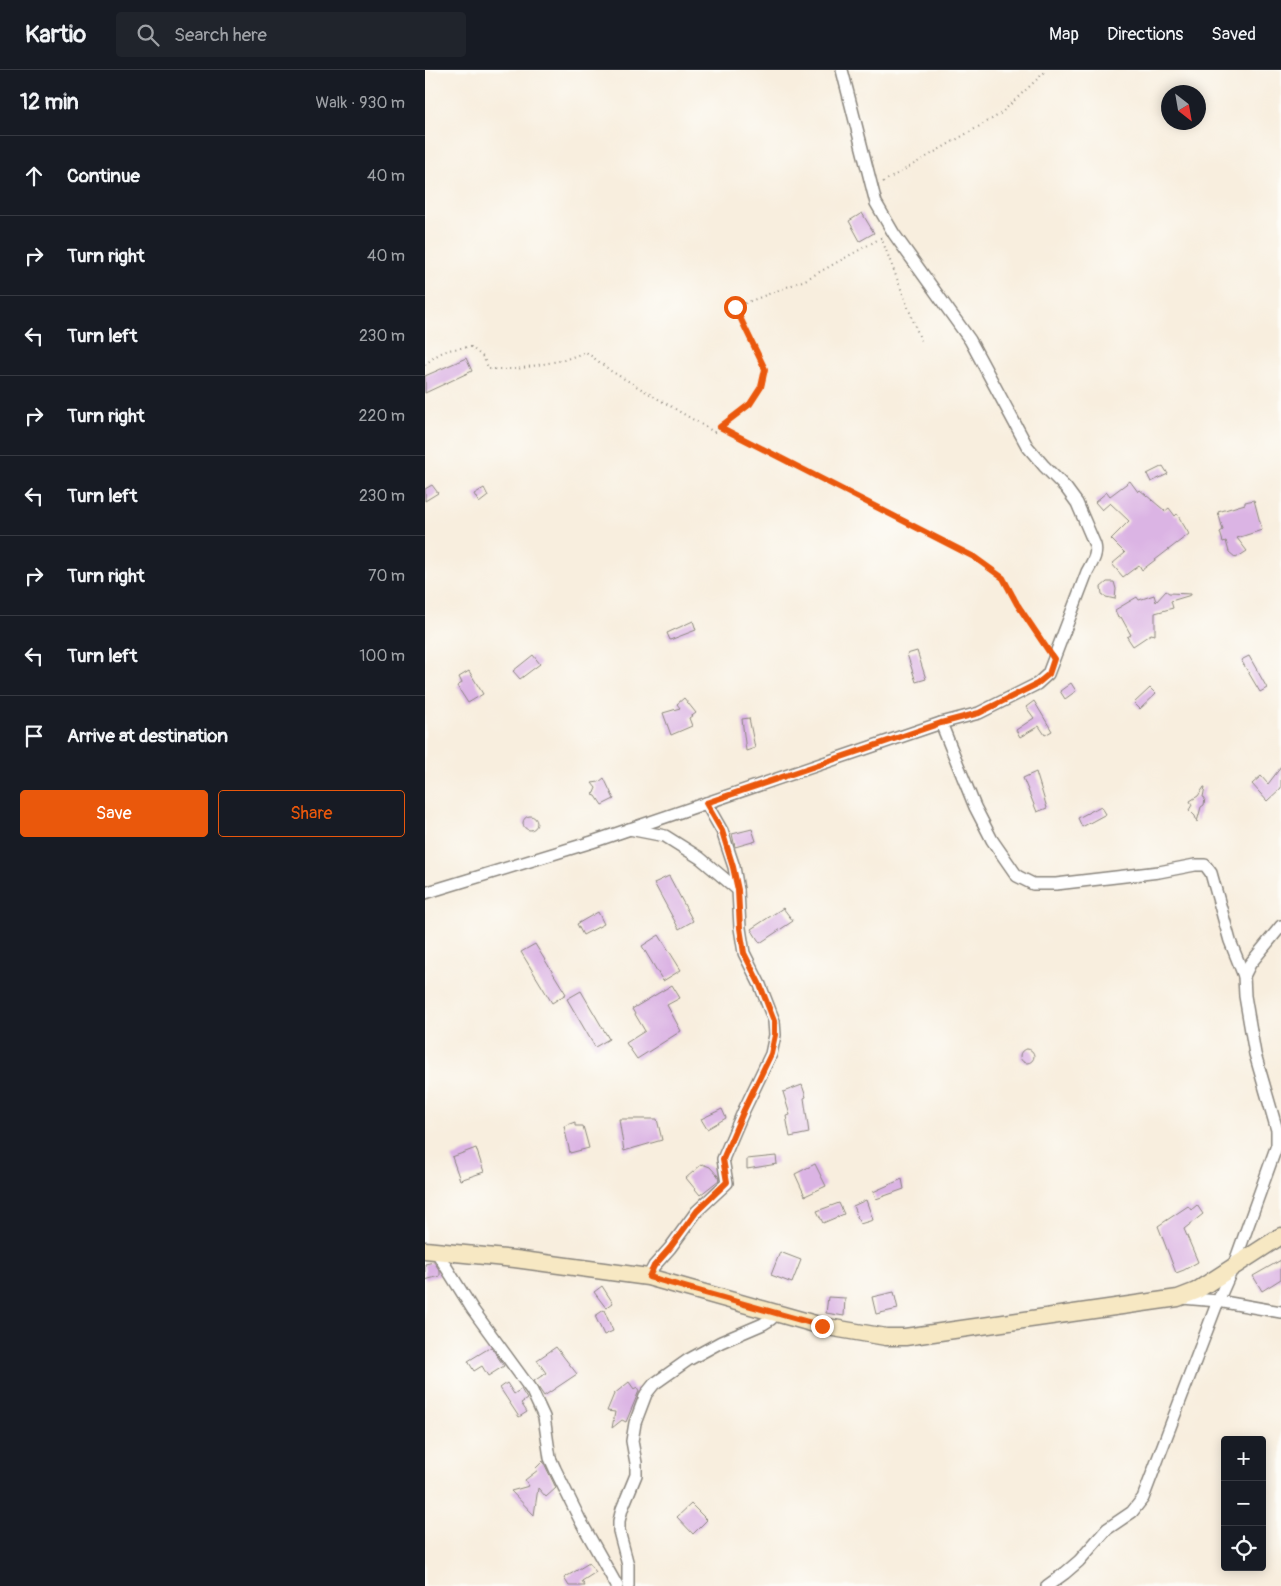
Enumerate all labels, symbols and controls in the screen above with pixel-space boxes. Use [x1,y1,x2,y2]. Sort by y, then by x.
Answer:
search box [116,12,466,57]
text: Kartio [25,20,86,49]
icon: search [134,21,162,49]
text: Search here [174,23,267,47]
text: Map [1049,23,1079,46]
text: Directions [1107,23,1183,46]
text: Saved [1211,23,1256,46]
north arrow [1161,85,1206,130]
text: 12 min [20,89,79,116]
text: Walk · 930 m [316,93,405,113]
icon: ahead [20,162,48,190]
text: Continue [67,164,140,188]
text: 40 m [367,166,405,186]
icon: right [20,242,48,270]
text: Turn right [67,244,145,268]
text: 40 m [367,246,405,266]
route start [724,296,747,319]
icon: left [20,322,48,350]
text: Turn left [67,324,137,348]
text: 230 m [359,326,405,346]
icon: right [20,402,48,430]
text: Turn right [67,404,145,428]
text: 220 m [359,406,405,426]
icon: left [20,482,48,510]
text: Turn left [67,484,137,508]
text: 230 m [359,486,405,506]
icon: right [20,562,48,590]
text: Turn right [67,564,145,588]
text: 70 m [368,566,405,586]
icon: left [20,642,48,670]
text: Turn left [67,644,137,668]
text: 100 m [359,646,405,666]
icon: arrive [20,722,48,750]
text: Arrive at destination [67,724,228,748]
button: Save [20,790,208,837]
button: Share [218,790,405,837]
route end [811,1315,834,1338]
map controls [1221,1436,1266,1571]
button: + [1221,1436,1266,1481]
button: − [1221,1481,1266,1526]
button: locate [1221,1526,1266,1571]

